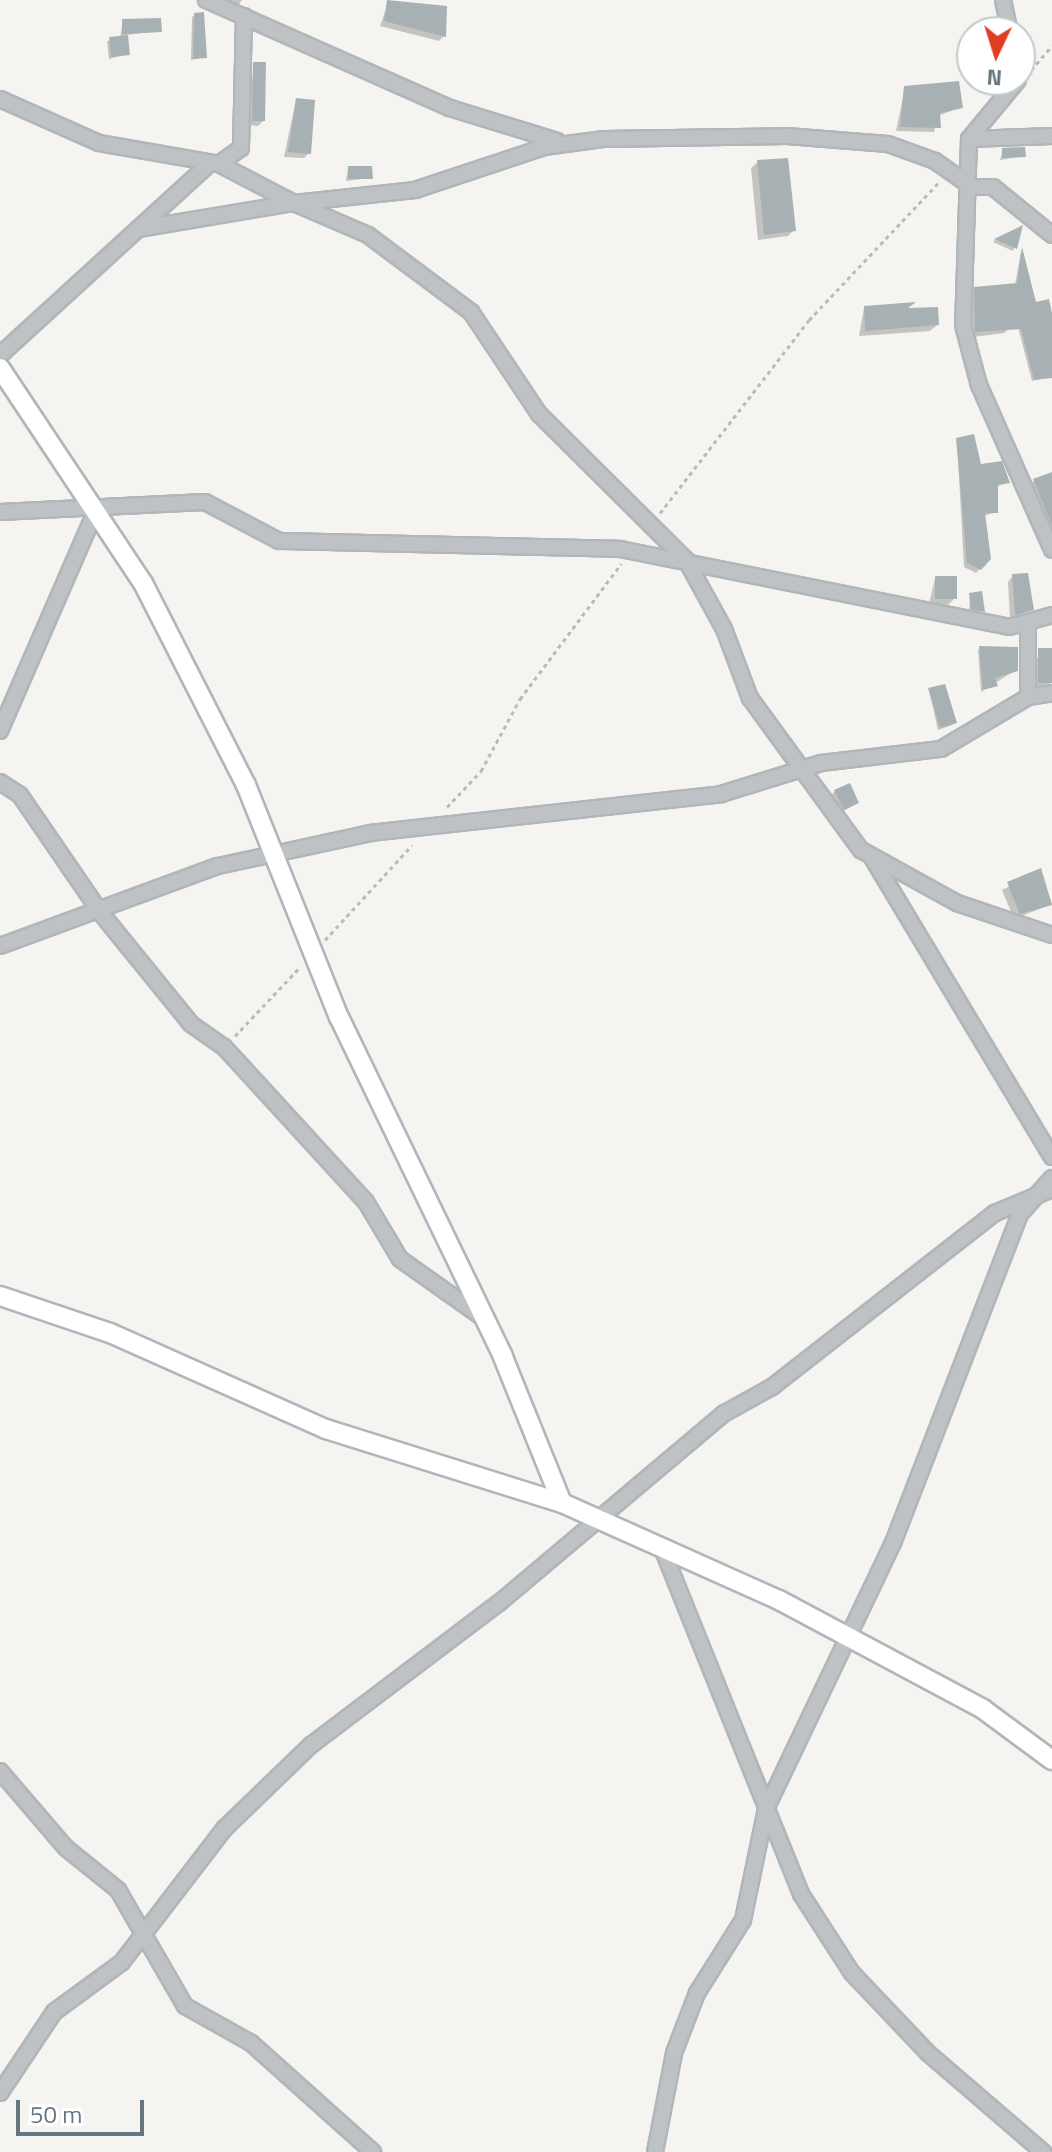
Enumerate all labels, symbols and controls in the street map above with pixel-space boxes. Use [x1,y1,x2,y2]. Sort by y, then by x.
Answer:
north arrow [956,16,1036,96]
text: N [986,60,1003,95]
scale bar [20,2084,148,2134]
text: 50 m [30,2096,82,2132]

